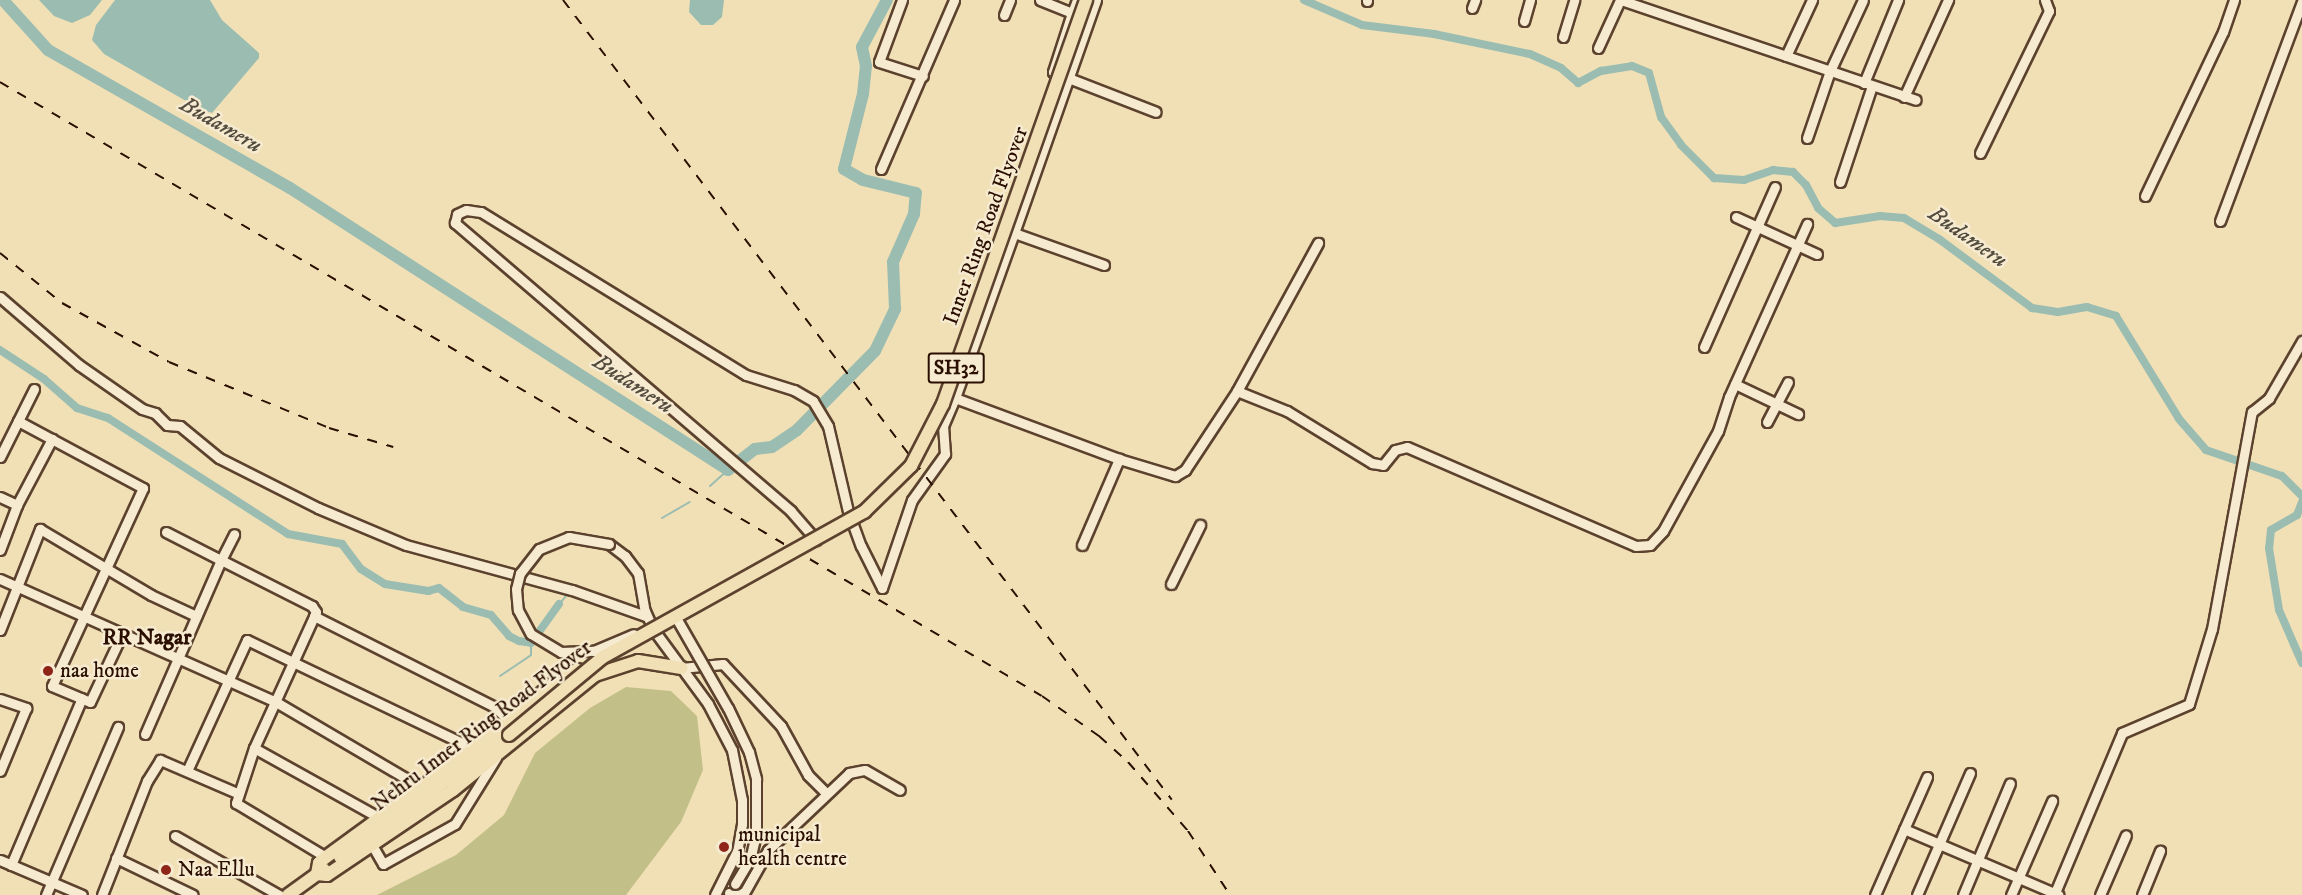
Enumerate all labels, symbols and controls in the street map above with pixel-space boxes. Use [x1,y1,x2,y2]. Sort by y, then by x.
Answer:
water label: Budameru [176,91,266,159]
street label: Inner Ring Road Flyover [938,123,1034,329]
water label: Budameru [1924,200,2012,274]
water label: Budameru [588,348,678,420]
road number: SH32 [928,351,984,385]
district label: RR Nagar [102,625,192,651]
street label: Nehru Inner Ring Road Flyover [367,635,597,817]
place label: naa home [60,658,139,684]
marker: naa home [41,664,55,678]
place label: municipal health centre [738,822,847,872]
marker: municipal health centre [715,838,733,856]
place label: Naa Ellu [178,857,255,883]
marker: Naa Ellu [159,863,173,877]

